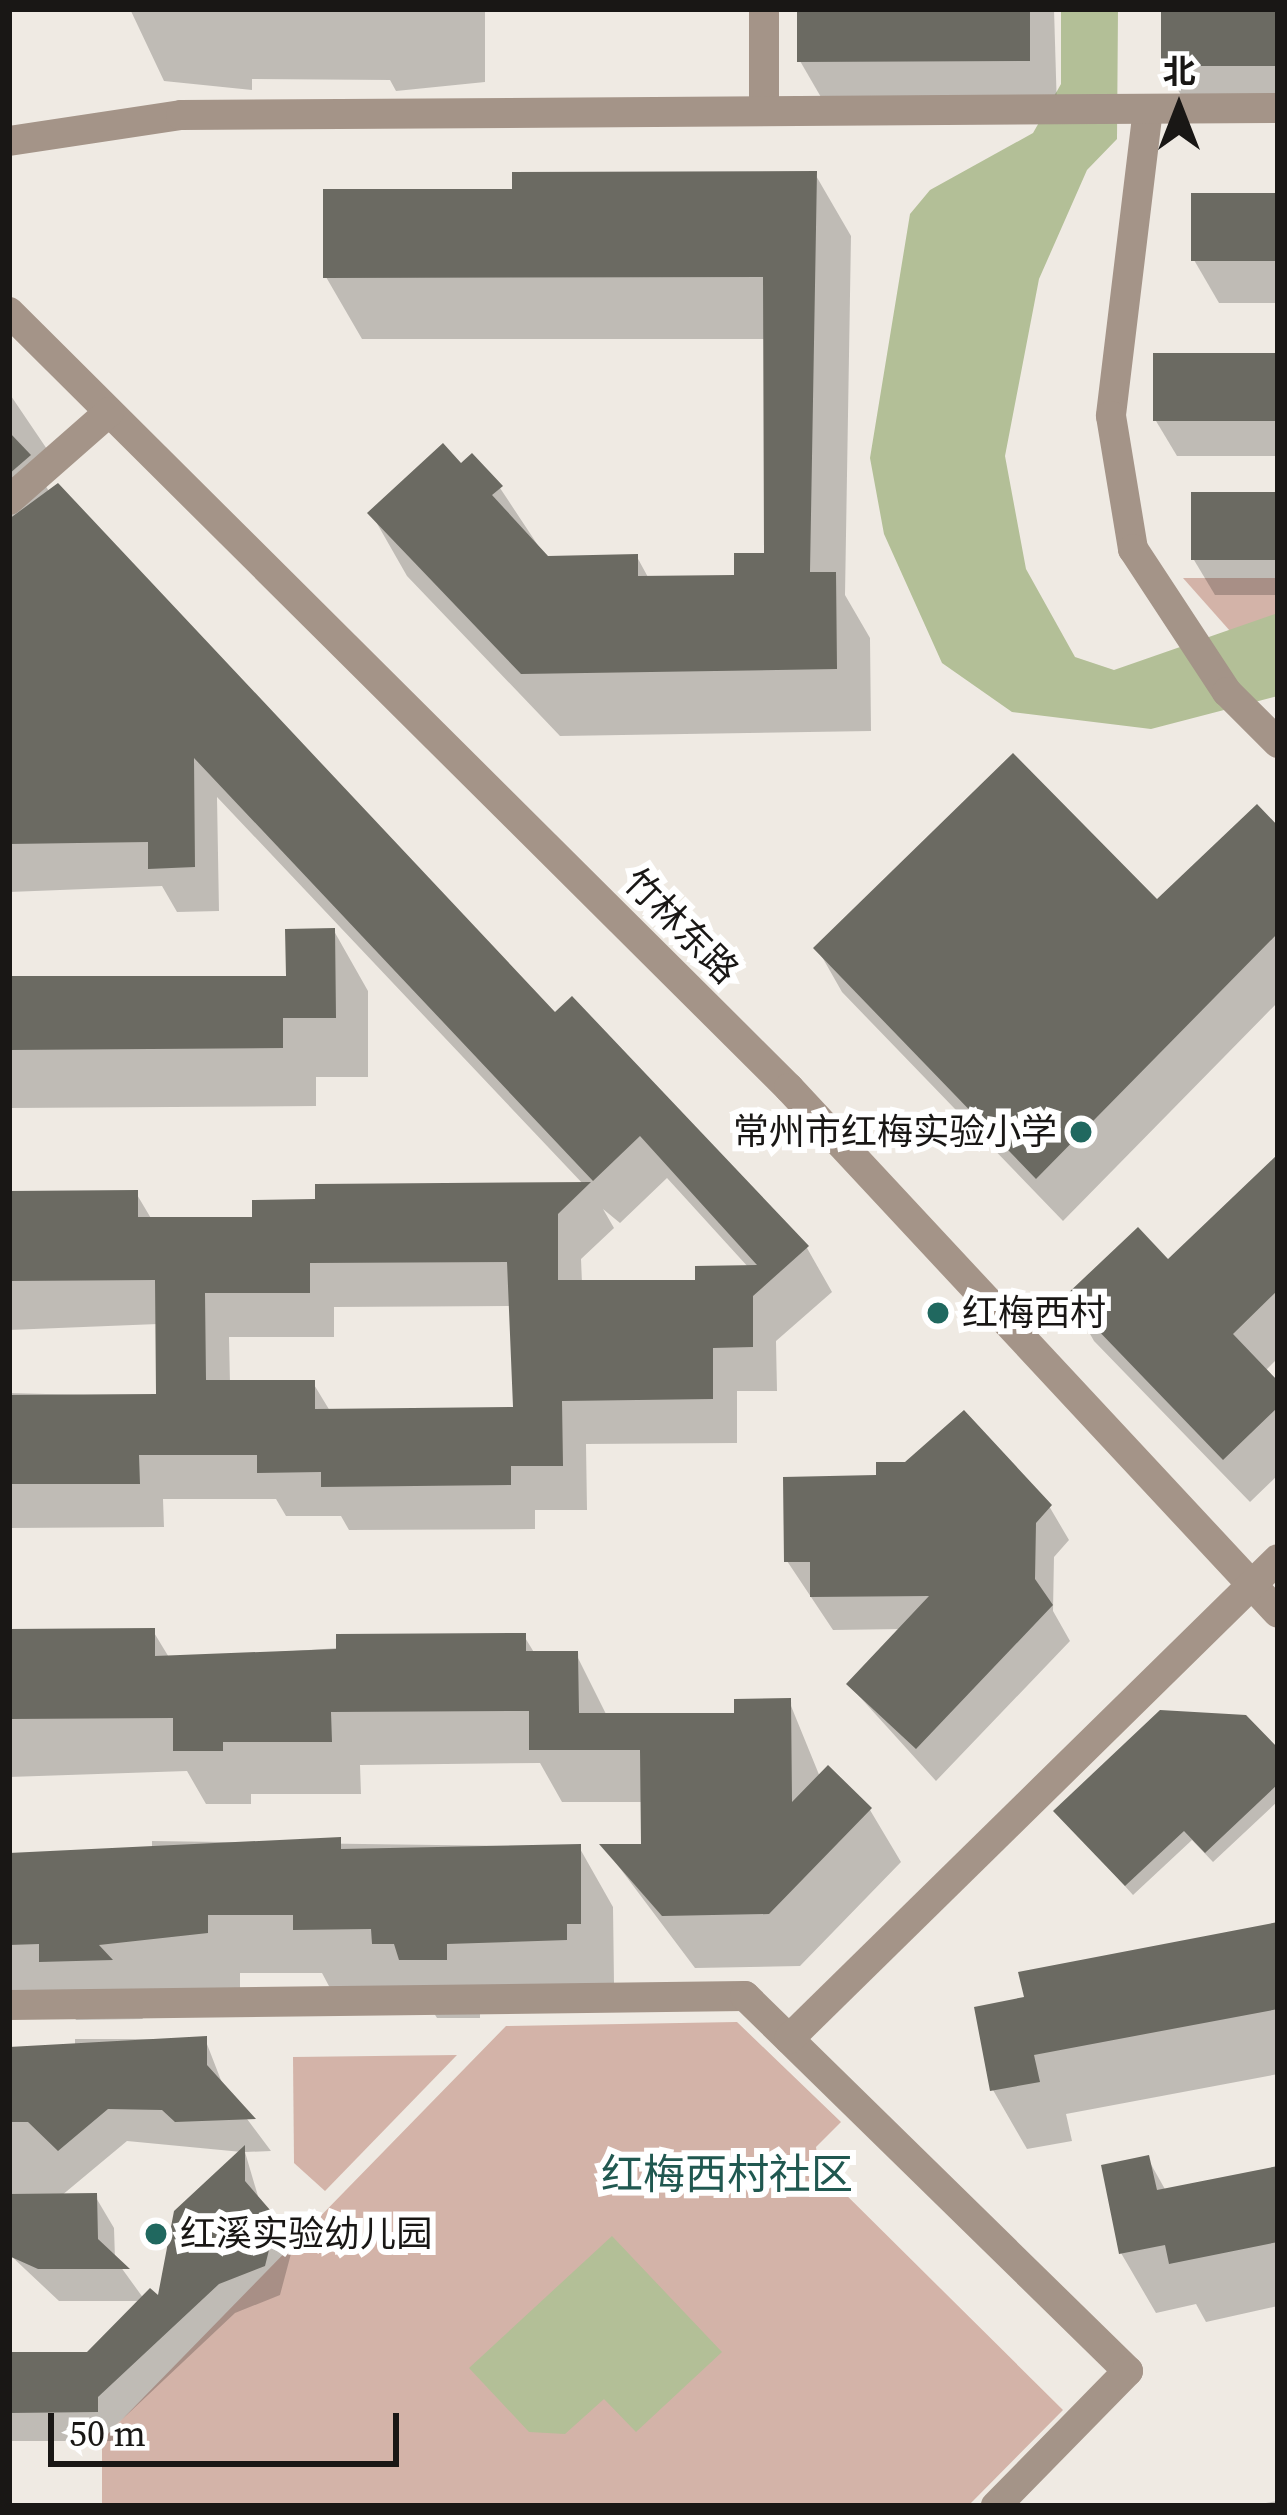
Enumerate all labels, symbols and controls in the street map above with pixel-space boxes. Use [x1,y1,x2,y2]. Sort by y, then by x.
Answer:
north arrow [1119,48,1239,168]
text: 北 [1163,49,1196,94]
street label: 竹林东路 [615,860,747,992]
place label: 常州市红梅实验小学 [733,1110,1057,1154]
marker: 常州市红梅实验小学 [1068,1119,1094,1145]
place label: 红梅西村 [962,1291,1106,1335]
marker: 红梅西村 [925,1300,951,1326]
district label: 红梅西村社区 [601,2149,853,2199]
place label: 红溪实验幼儿园 [180,2212,432,2256]
marker: 红溪实验幼儿园 [143,2221,169,2247]
scale bar [54,2389,405,2463]
text: 50 m [69,2409,146,2458]

